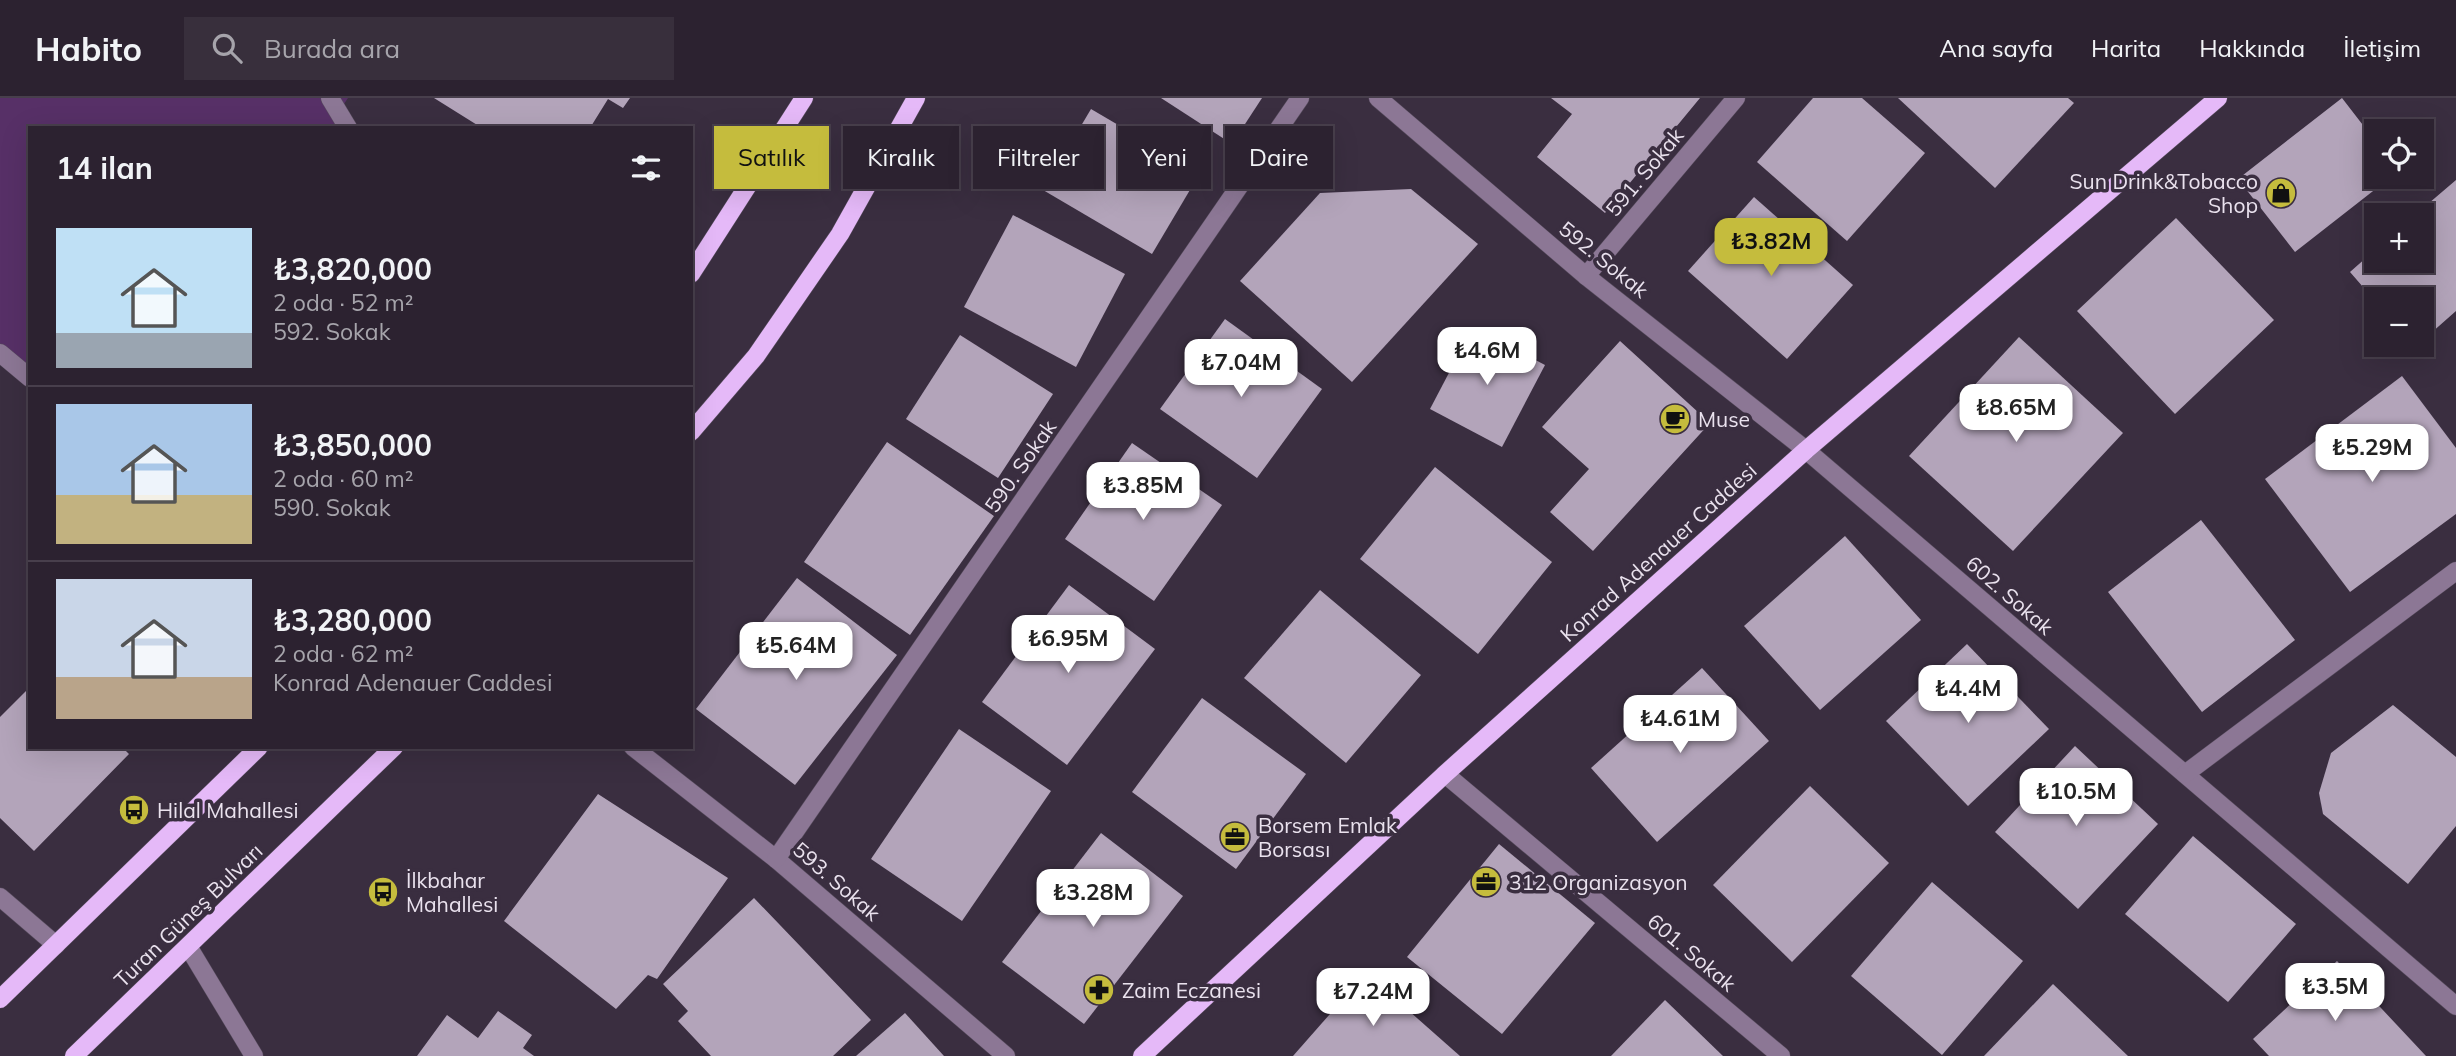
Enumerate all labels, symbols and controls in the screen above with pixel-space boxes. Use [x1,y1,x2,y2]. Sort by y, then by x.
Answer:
search box [184,17,674,80]
text: Habito [35,28,142,69]
icon: search [208,29,246,67]
text: Burada ara [264,32,400,65]
text: Ana sayfa [1939,33,2053,63]
text: Harita [2091,33,2161,63]
text: Hakkında [2199,33,2305,63]
text: İletişim [2343,33,2421,63]
map controls [2364,119,2434,357]
button: locate [2364,119,2434,189]
street label: 591. Sokak [1600,122,1689,221]
chip: Satılık [714,126,829,189]
chip: Kiralık [843,126,959,189]
chip: Filtreler [973,126,1104,189]
chip: Yeni [1118,126,1211,189]
chip: Daire [1225,126,1333,189]
text: 14 ilan [56,149,153,187]
icon: filters [627,149,665,187]
place label: Sun Drink&Tobacco Shop [2069,168,2258,218]
shop icon: Sun Drink&Tobacco Shop [2264,176,2298,210]
button: + [2364,203,2434,273]
street label: 592. Sokak [1554,215,1654,303]
pin: ₺3.82M [1714,218,1828,278]
text: ₺3.82M [1731,226,1811,255]
text: ₺3,820,000 [273,250,432,288]
icon: home [112,256,196,340]
button: − [2364,287,2434,357]
text: 2 oda · 52 m² [273,288,413,317]
text: 592. Sokak [273,317,390,346]
pin: ₺4.6M [1438,328,1536,387]
text: ₺4.6M [1453,335,1521,364]
pin: ₺7.04M [1184,340,1298,399]
text: ₺7.04M [1201,347,1281,376]
pin: ₺8.65M [1959,384,2073,444]
text: ₺8.65M [1976,392,2056,421]
cafe icon: Muse [1658,402,1692,436]
place label: Muse [1698,406,1750,432]
street label: 590. Sokak [979,414,1062,517]
pin: ₺5.29M [2315,424,2429,484]
text: ₺3,850,000 [273,426,432,464]
icon: home [112,432,196,516]
text: ₺5.29M [2332,432,2412,461]
street label: Konrad Adenauer Caddesi [1554,457,1762,647]
pin: ₺3.85M [1086,462,1200,522]
text: 2 oda · 60 m² [273,464,413,493]
text: ₺3.85M [1103,470,1183,499]
text: 590. Sokak [273,493,390,522]
street label: 602. Sokak [1961,550,2059,640]
text: ₺3,280,000 [273,601,432,639]
icon: home [112,607,196,691]
pin: ₺6.95M [1011,616,1125,675]
pin: ₺5.64M [739,622,853,682]
text: ₺6.95M [1028,623,1108,652]
text: ₺5.64M [756,630,836,659]
text: 2 oda · 62 m² [273,639,413,668]
pin: ₺4.4M [1919,666,2017,725]
text: Konrad Adenauer Caddesi [273,668,552,697]
text: ₺4.4M [1934,673,2002,702]
pin: ₺4.61M [1623,696,1737,755]
text: ₺4.61M [1640,703,1720,732]
pin: ₺10.5M [2019,768,2133,828]
text: ₺10.5M [2036,776,2116,805]
bus stop icon: Hilal Mahallesi [117,793,151,827]
place label: Hilal Mahallesi [157,797,299,823]
place label: Borsem Emlak Borsası [1258,812,1397,862]
office icon: Borsem Emlak Borsası [1218,820,1252,854]
street label: 593. Sokak [788,836,886,926]
street label: Turan Güneş Bulvarı [109,838,267,992]
office icon: 312 Organizasyon [1469,865,1503,899]
place label: İlkbahar Mahallesi [406,867,498,917]
place label: 312 Organizasyon [1509,869,1687,895]
pin: ₺3.28M [1036,870,1150,929]
bus stop icon: İlkbahar Mahallesi [366,875,400,909]
text: ₺3.28M [1053,877,1133,906]
street label: 601. Sokak [1643,908,1742,997]
pin: ₺3.5M [2286,964,2384,1023]
pin: ₺7.24M [1316,968,1430,1028]
text: ₺3.5M [2301,971,2369,1000]
pharmacy icon: Zaim Eczanesi [1082,973,1116,1007]
text: ₺7.24M [1333,976,1413,1005]
place label: Zaim Eczanesi [1122,977,1261,1003]

